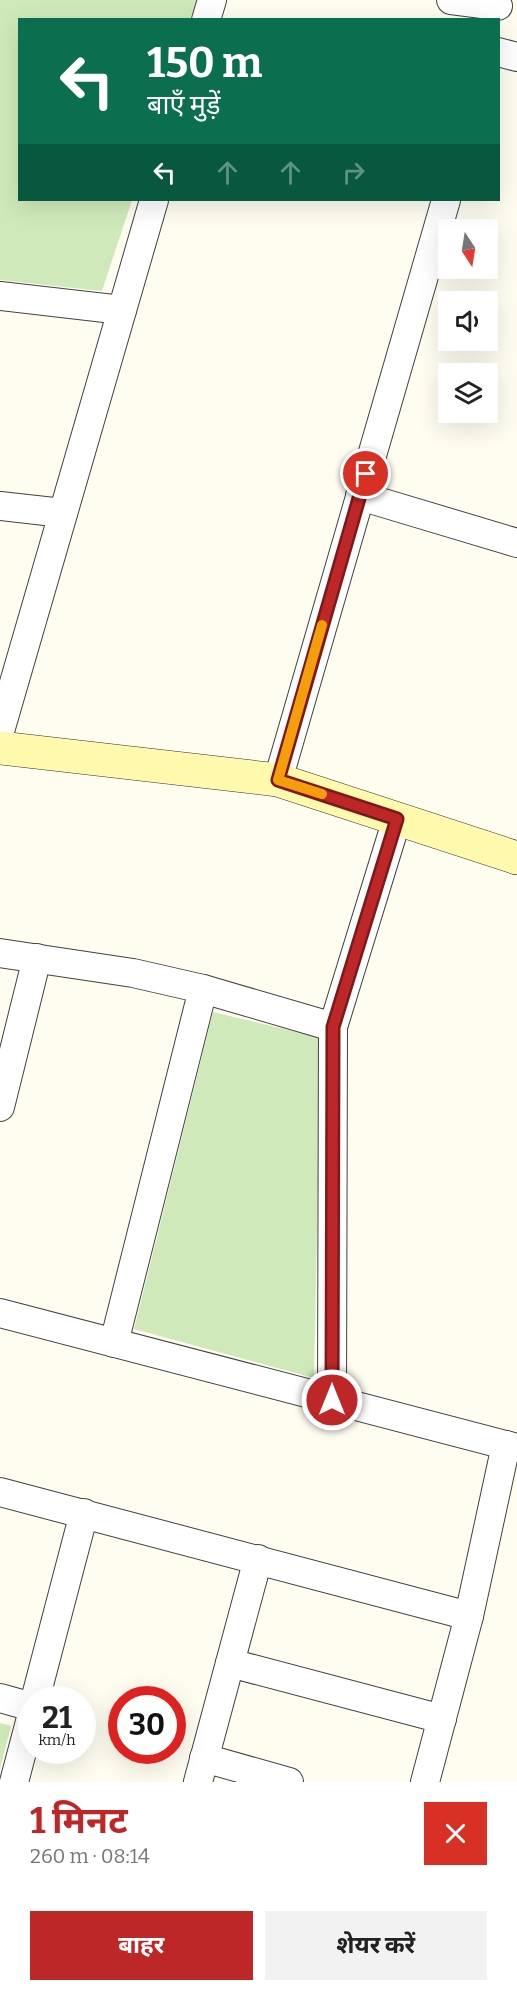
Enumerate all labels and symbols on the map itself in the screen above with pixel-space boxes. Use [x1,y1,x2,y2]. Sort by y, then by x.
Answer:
north arrow [438,219,498,279]
pin [340,448,391,499]
position arrow [300,1368,364,1432]
speed limit sign: 30 [108,1686,186,1764]

